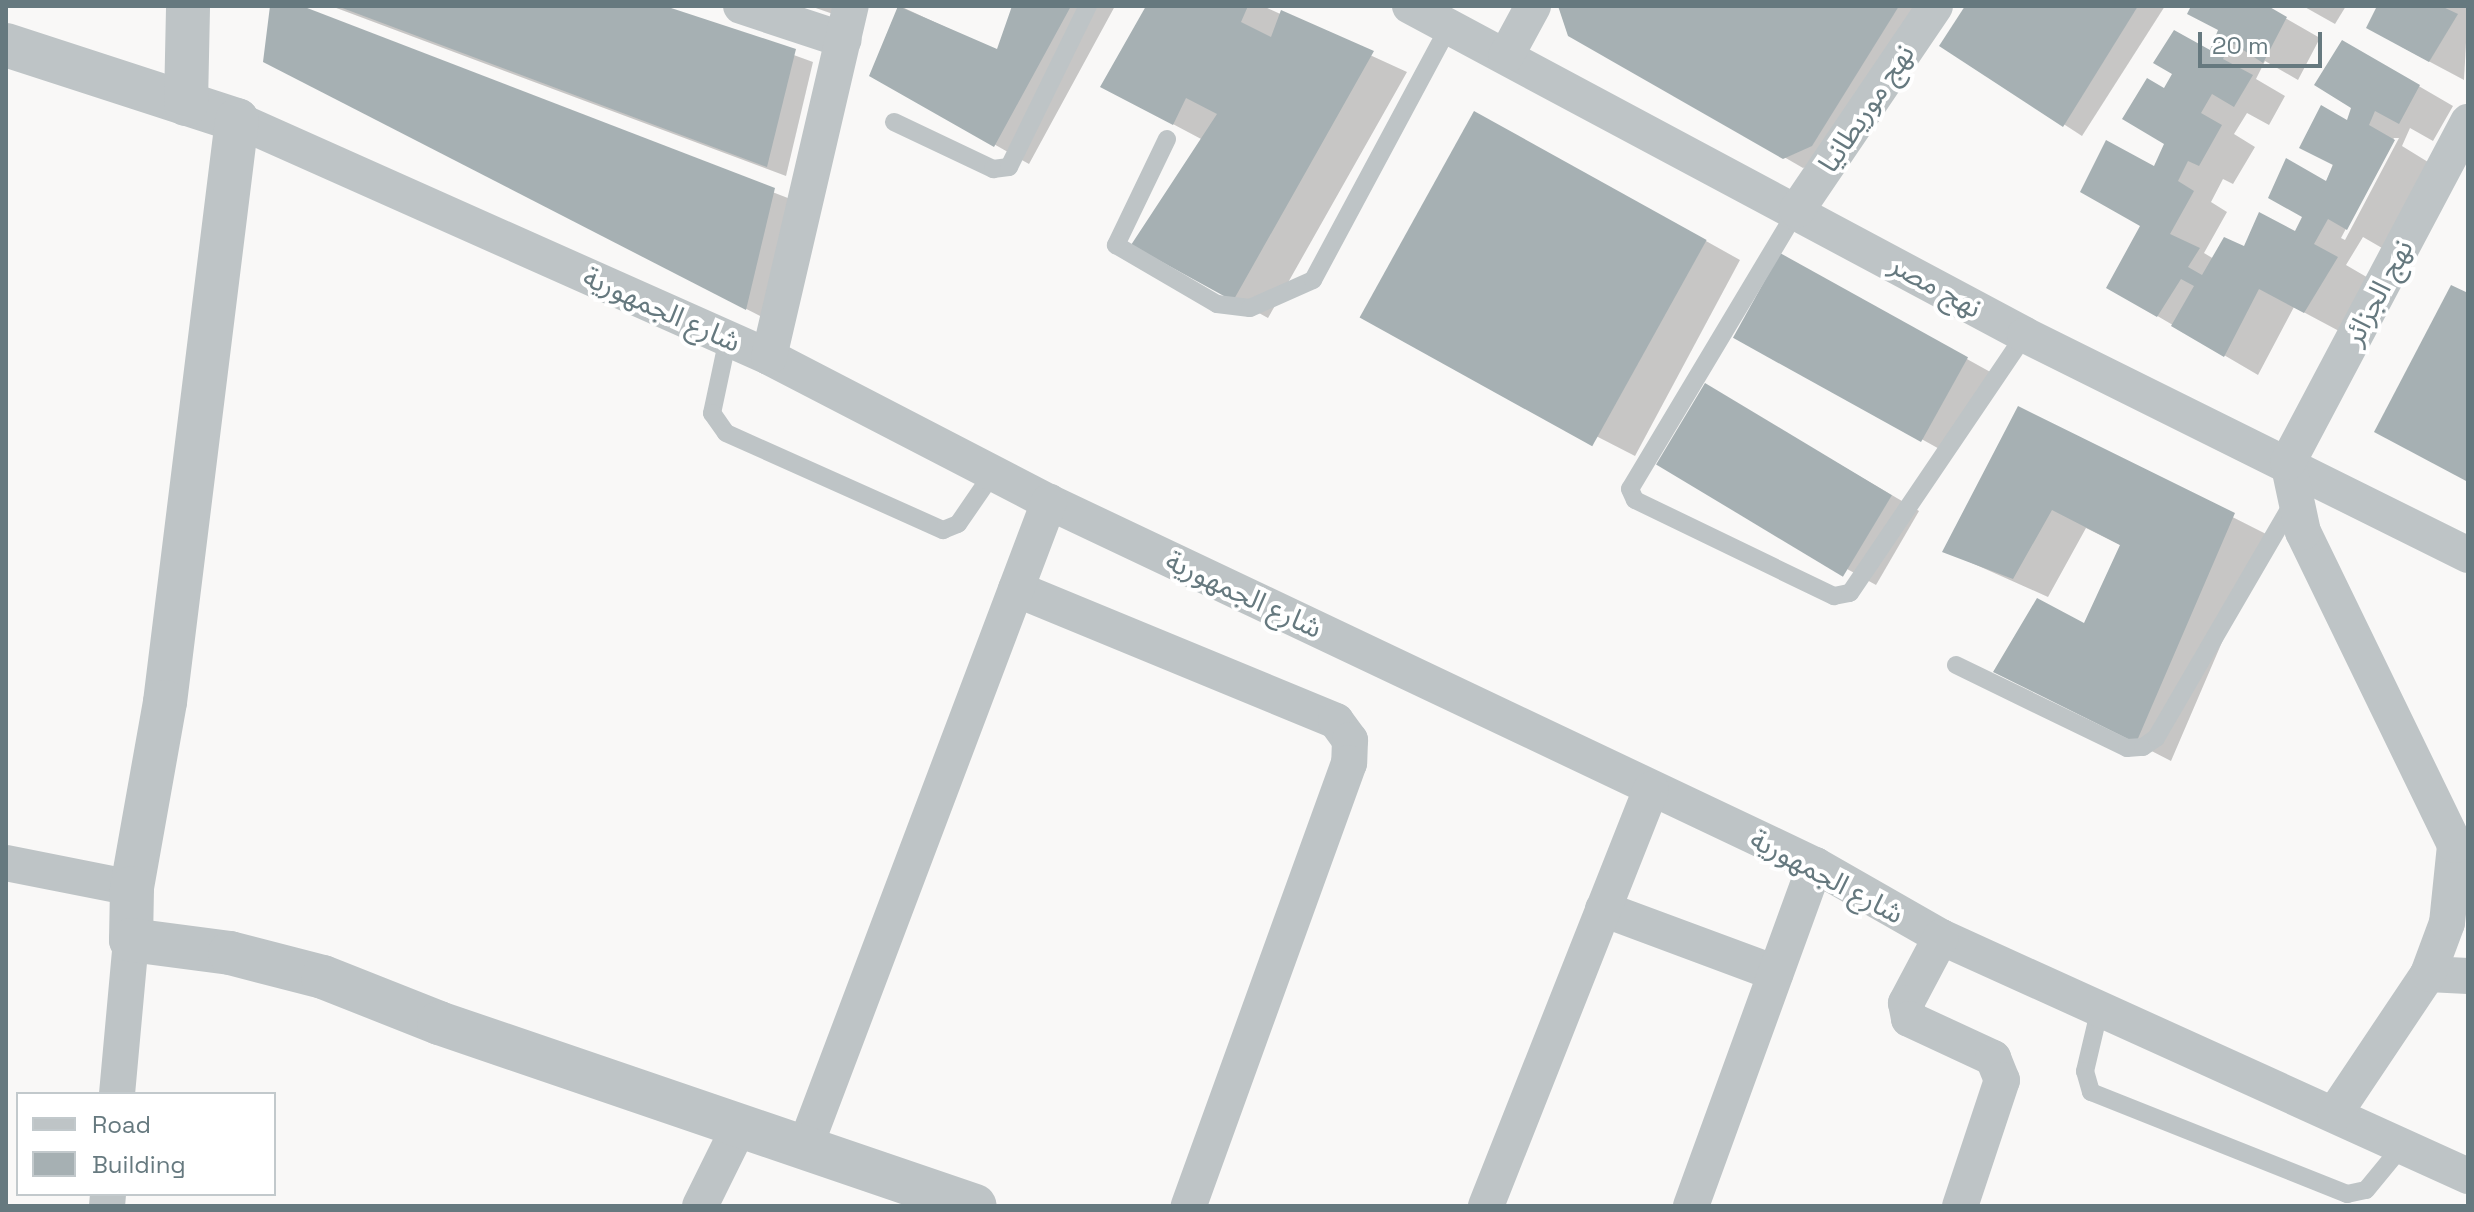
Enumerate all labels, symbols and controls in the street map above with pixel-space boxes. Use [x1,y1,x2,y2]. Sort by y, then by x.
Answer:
scale bar [2202,16,2326,66]
text: 20 m [2212,30,2269,61]
street label: نهج موريطانيا [1811,38,1921,178]
street label: نهج الجزائر [2336,234,2420,350]
street label: نهج مصر [1884,247,1988,325]
street label: شارع الجمهورية [578,259,746,359]
street label: شارع الجمهورية [1161,543,1327,645]
street label: شارع الجمهورية [1745,822,1909,930]
legend [16,1092,276,1196]
text: Road [92,1109,151,1140]
text: Building [92,1149,186,1180]

